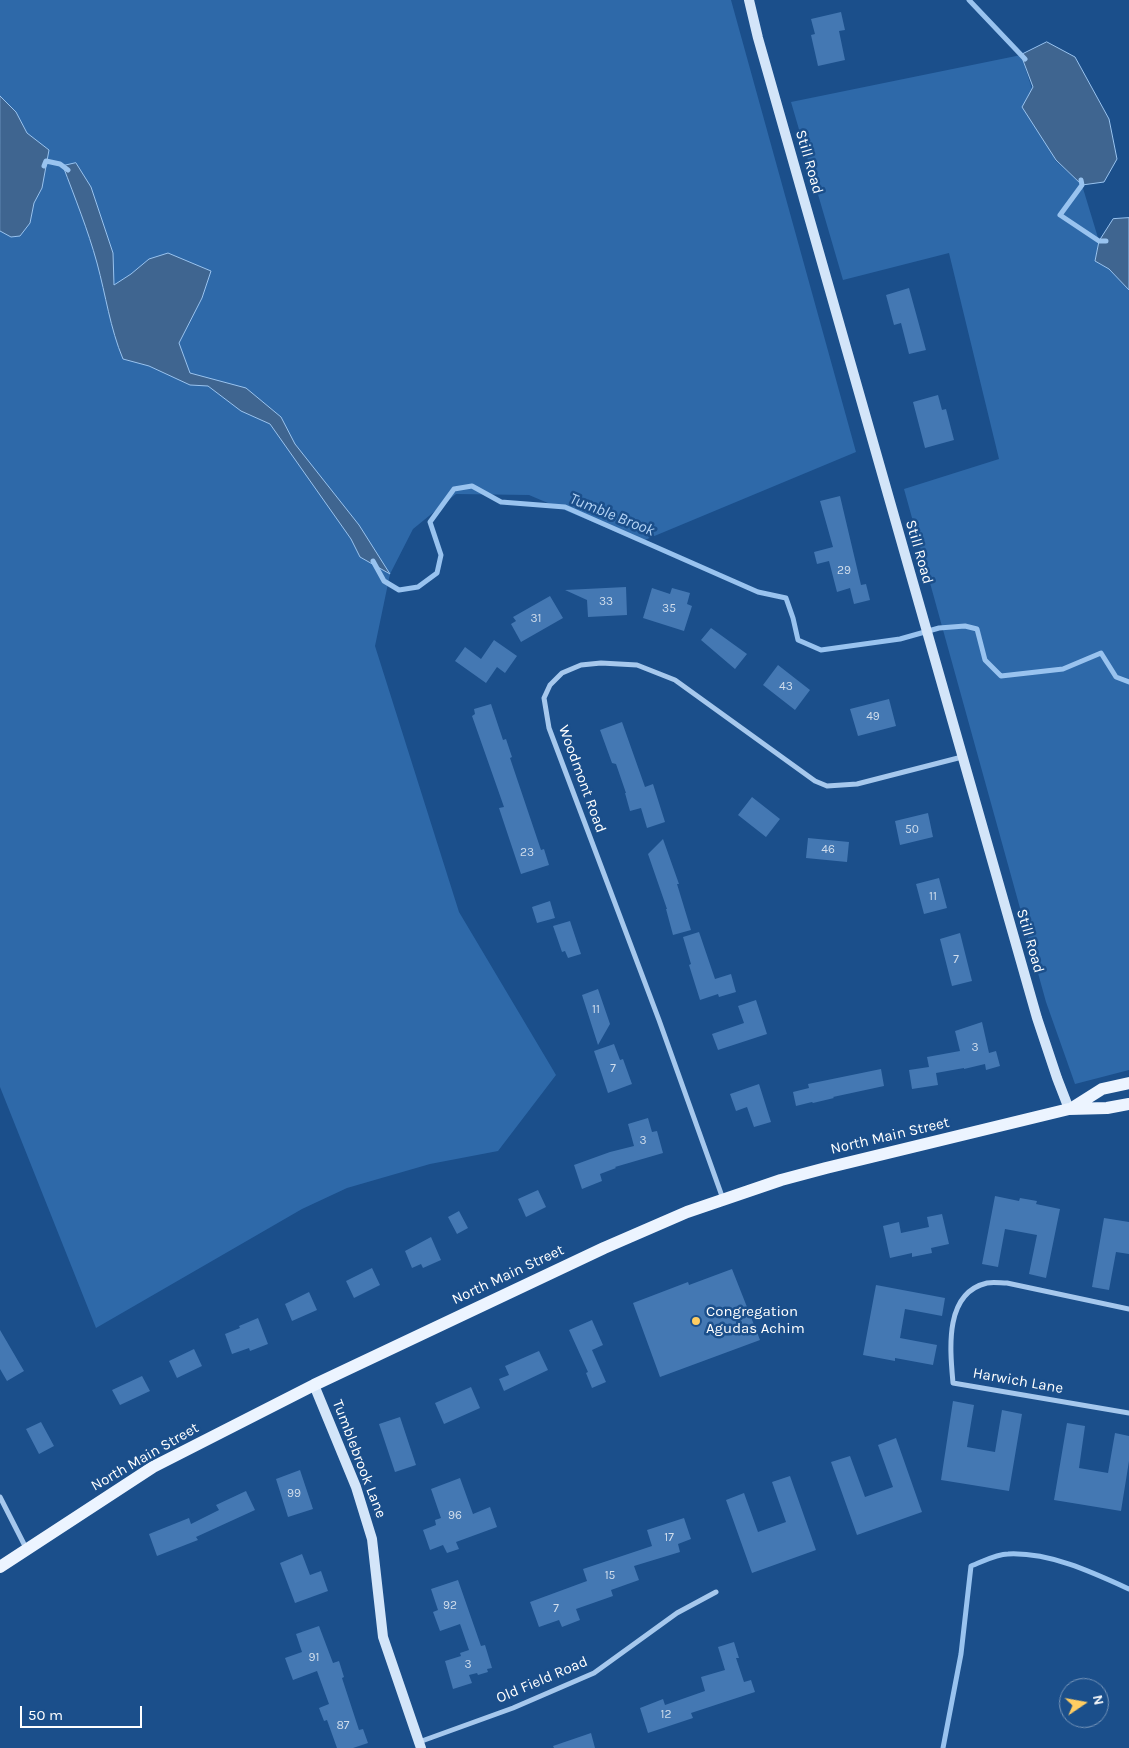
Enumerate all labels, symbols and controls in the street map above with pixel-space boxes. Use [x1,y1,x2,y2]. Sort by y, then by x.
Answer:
street label: Still Road [791,128,827,196]
water label: Tumble Brook [567,489,657,541]
street label: Still Road [901,518,937,586]
house number: 29 [837,564,851,578]
house number: 33 [599,595,613,609]
house number: 35 [662,602,676,616]
house number: 31 [530,612,542,626]
house number: 43 [779,680,793,694]
house number: 49 [866,710,880,724]
street label: Woodmont Road [554,723,610,835]
house number: 50 [905,823,919,837]
house number: 46 [821,843,835,857]
house number: 23 [520,846,534,860]
house number: 11 [929,890,937,904]
street label: Still Road [1012,907,1048,975]
house number: 7 [953,953,959,967]
house number: 11 [592,1003,600,1017]
house number: 3 [971,1041,979,1055]
house number: 7 [610,1062,616,1076]
street label: North Main Street [829,1114,951,1158]
house number: 3 [639,1134,647,1148]
street label: North Main Street [449,1241,567,1309]
place label: Congregation Agudas Achim [706,1303,805,1338]
marker: Congregation Agudas Achim [690,1315,702,1327]
street label: Harwich Lane [971,1364,1065,1398]
street label: Tumblebrook Lane [328,1397,390,1521]
street label: North Main Street [88,1419,202,1495]
house number: 99 [287,1487,301,1501]
house number: 96 [448,1509,462,1523]
house number: 17 [664,1531,674,1545]
house number: 15 [605,1569,615,1583]
house number: 92 [443,1599,457,1613]
house number: 7 [553,1602,559,1616]
house number: 91 [309,1651,319,1665]
street label: Old Field Road [494,1653,590,1707]
house number: 3 [464,1658,472,1672]
north arrow [1059,1678,1109,1728]
text: N [1089,1693,1108,1707]
scale bar [22,1696,145,1728]
text: 50 m [28,1706,63,1724]
house number: 12 [661,1708,671,1722]
house number: 87 [336,1719,350,1733]

